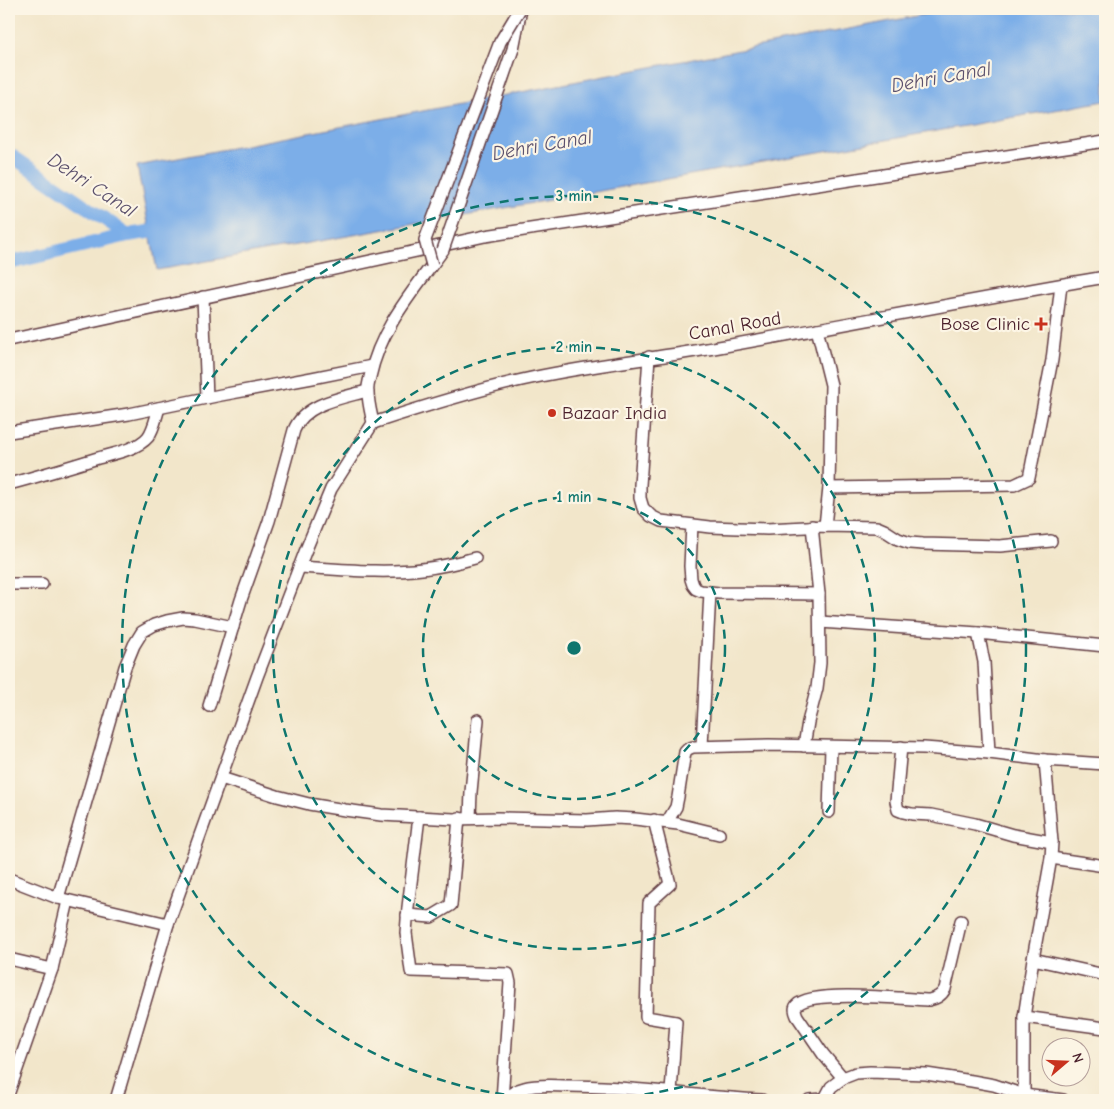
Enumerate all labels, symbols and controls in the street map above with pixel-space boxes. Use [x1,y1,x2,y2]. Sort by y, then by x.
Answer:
water label: Dehri Canal [889,57,993,97]
water label: Dehri Canal [490,125,594,165]
water label: Dehri Canal [43,148,141,222]
text: 3 min [556,187,592,205]
street label: Canal Road [687,307,783,345]
place label: Bose Clinic [940,313,1030,335]
marker: Bose Clinic [1034,317,1048,331]
text: 2 min [556,338,592,356]
place label: Bazaar India [562,402,667,424]
marker: Bazaar India [546,407,558,419]
text: 1 min [557,488,591,506]
centre of rings [565,639,583,657]
north arrow [1042,1036,1092,1086]
text: N [1068,1051,1087,1065]

